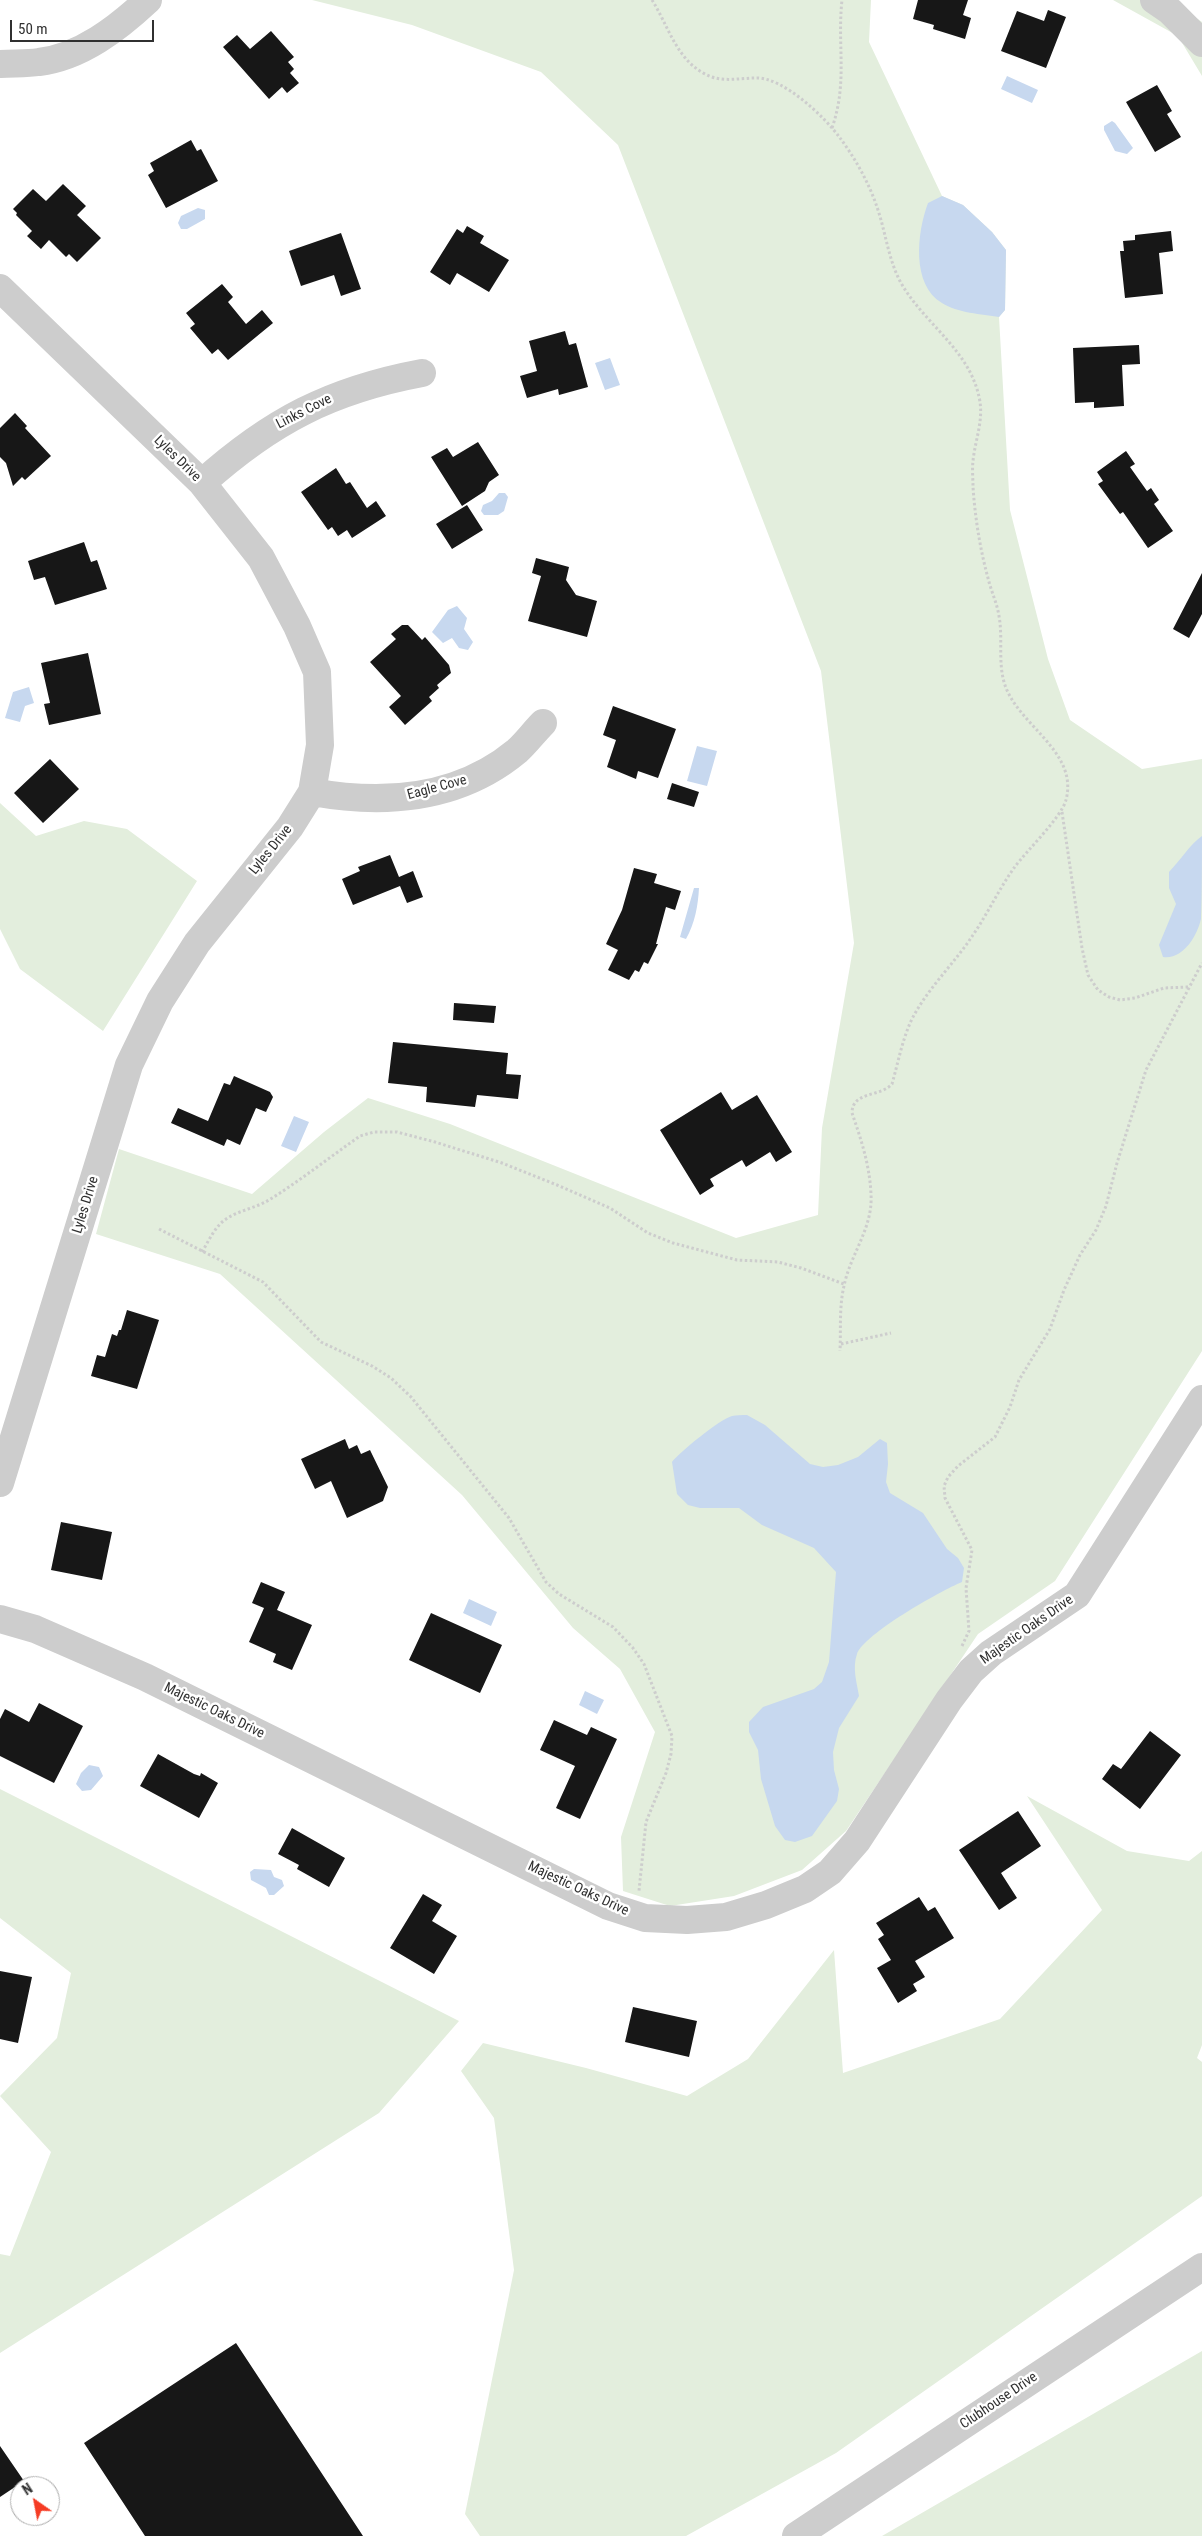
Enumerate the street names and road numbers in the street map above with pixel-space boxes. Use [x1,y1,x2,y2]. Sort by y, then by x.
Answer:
street label: Links Cove [274,391,334,433]
street label: Lyles Drive [150,433,204,485]
street label: Eagle Cove [405,772,469,804]
street label: Lyles Drive [246,822,296,878]
street label: Lyles Drive [69,1174,103,1236]
street label: Majestic Oaks Drive [977,1592,1077,1668]
street label: Majestic Oaks Drive [161,1679,267,1743]
street label: Majestic Oaks Drive [525,1858,631,1920]
street label: Clubhouse Drive [957,2369,1041,2433]

